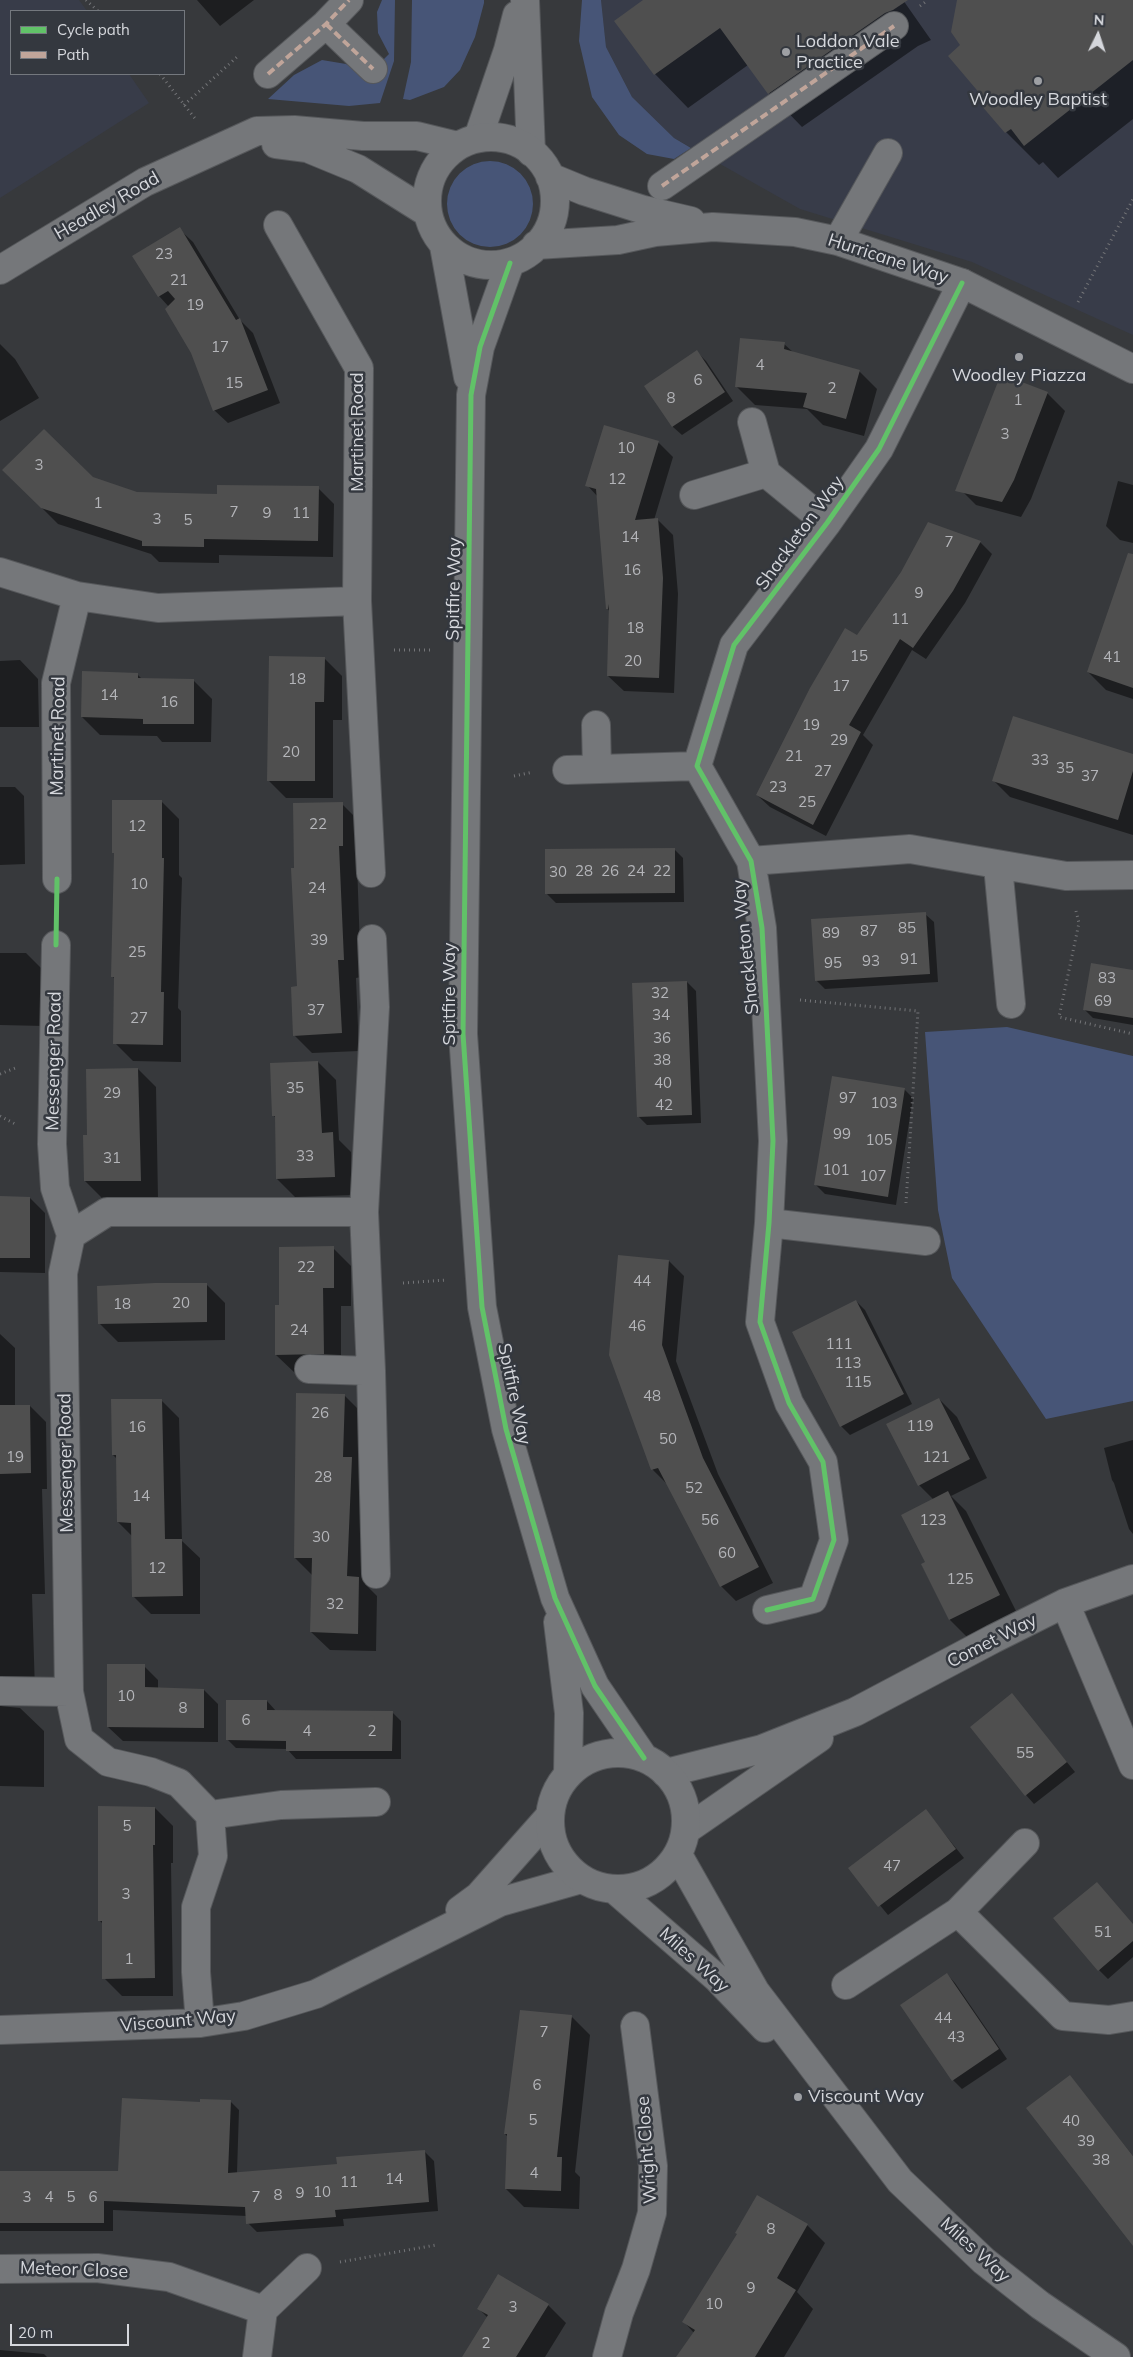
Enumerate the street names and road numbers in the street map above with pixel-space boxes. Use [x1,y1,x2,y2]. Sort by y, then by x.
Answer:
street label: Headley Road [51,167,163,245]
street label: Hurricane Way [825,229,951,289]
street label: Martinet Road [347,372,369,492]
street label: Shackleton Way [751,472,849,594]
street label: Spitfire Way [442,537,466,641]
street label: Martinet Road [46,676,70,796]
street label: Shackleton Way [728,878,764,1016]
street label: Spitfire Way [439,942,461,1046]
street label: Messenger Road [42,991,66,1131]
street label: Spitfire Way [493,1341,535,1447]
street label: Messenger Road [54,1393,78,1533]
street label: Comet Way [944,1609,1040,1673]
street label: Miles Way [655,1923,733,1997]
street label: Viscount Way [119,2005,237,2037]
street label: Wright Close [632,2095,662,2205]
street label: Miles Way [936,2213,1014,2287]
street label: Meteor Close [19,2257,129,2283]

